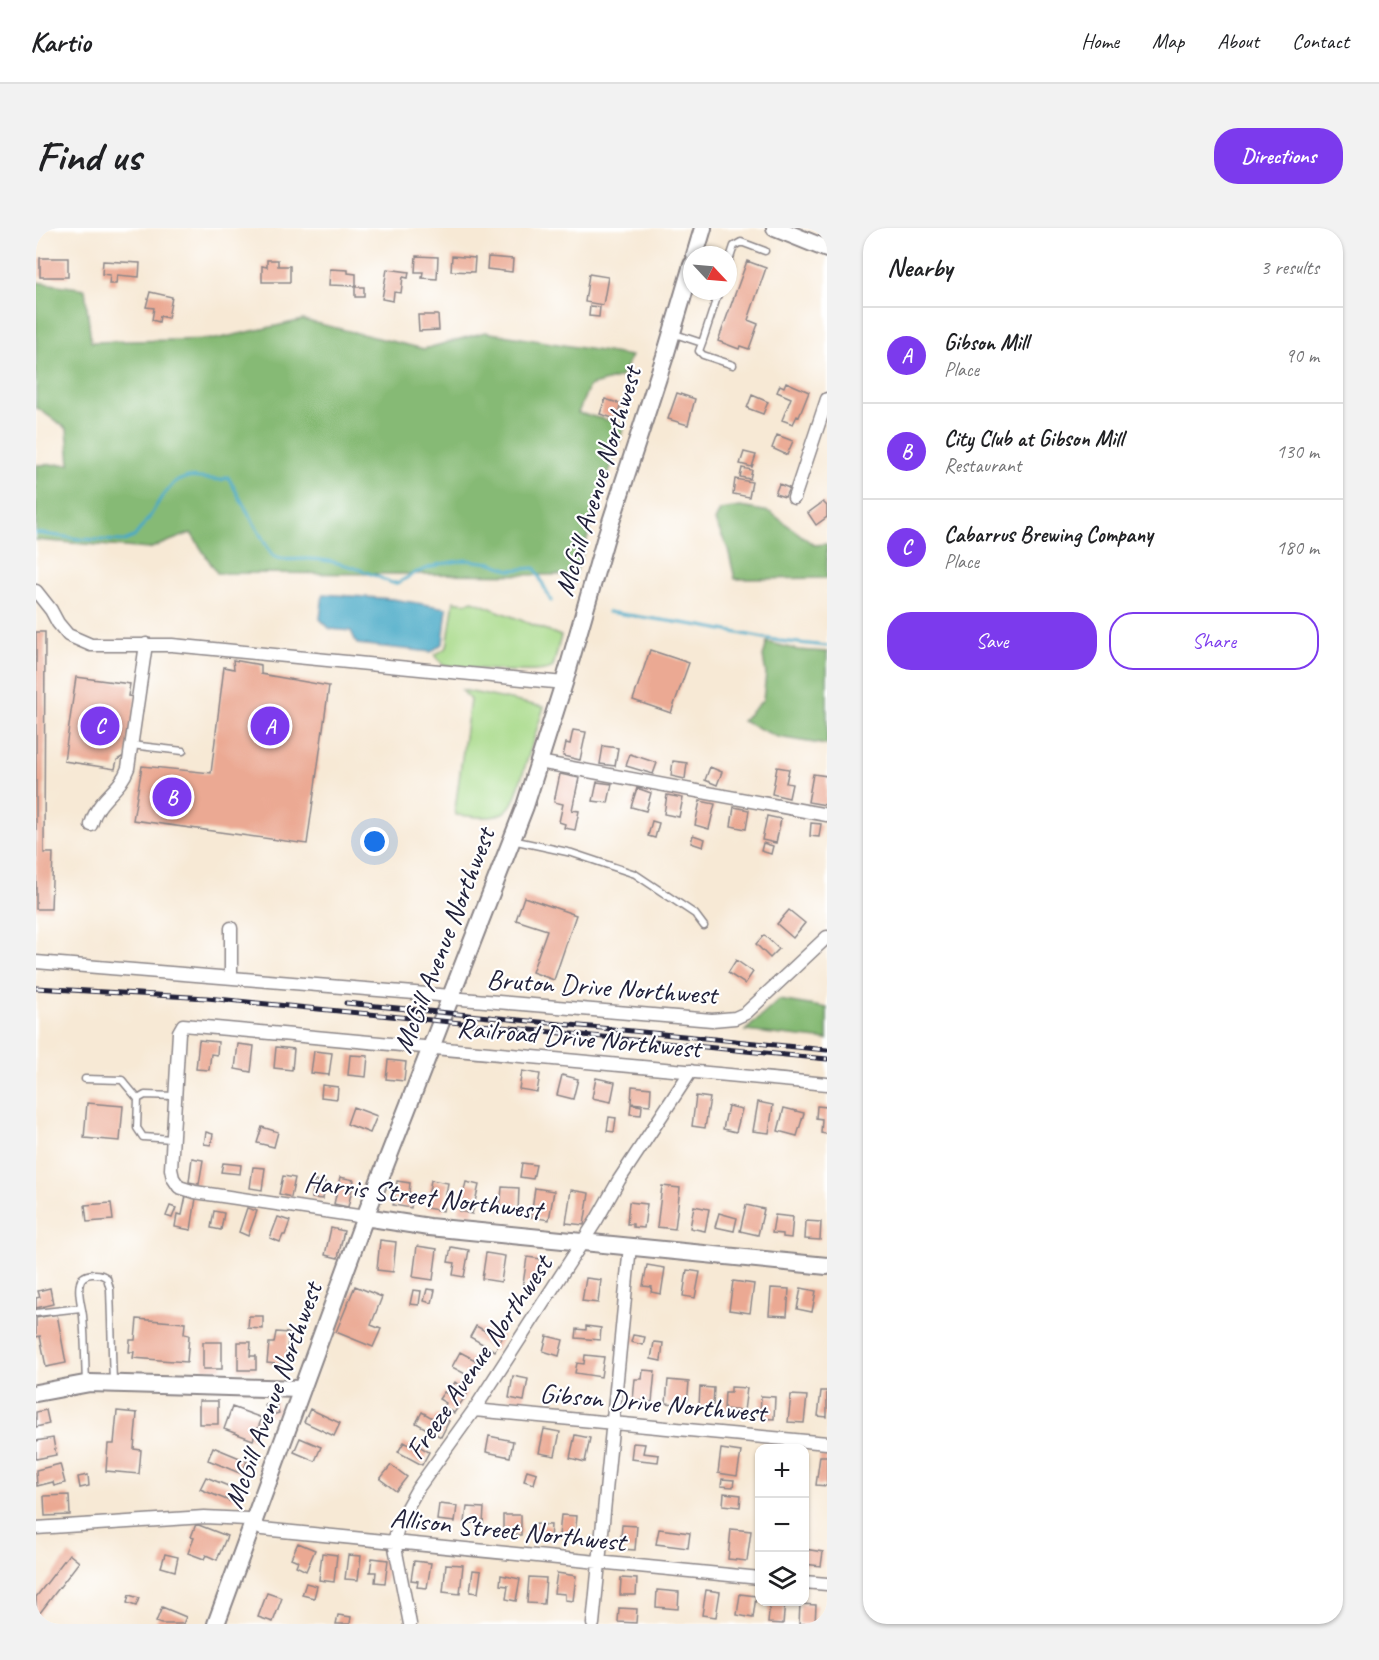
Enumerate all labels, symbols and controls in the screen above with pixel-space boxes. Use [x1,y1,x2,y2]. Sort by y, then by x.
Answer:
text: Kartio [30,24,91,59]
text: Home [1081,28,1119,54]
text: Map [1152,28,1184,54]
text: About [1217,28,1259,54]
text: Contact [1292,28,1349,54]
button: Directions [1214,128,1343,184]
text: Find us [36,130,141,183]
north arrow [683,246,737,300]
text: Nearby [887,251,952,284]
text: 3 results [1260,255,1319,280]
text: Gibson Mill [944,329,1028,357]
text: A [901,343,912,368]
text: 90 m [1285,343,1319,368]
text: Place [944,357,979,382]
street label: McGill Avenue Northwest [546,360,650,600]
text: City Club at Gibson Mill [944,425,1123,453]
text: B [901,439,912,464]
text: 130 m [1276,439,1319,464]
text: Restaurant [944,453,1021,478]
text: Cabarrus Brewing Company [944,521,1153,549]
text: C [902,535,911,560]
text: 180 m [1276,535,1319,560]
text: Place [944,549,979,574]
button: Save [887,612,1097,670]
button: Share [1109,612,1319,670]
pin: C [80,704,120,748]
pin: A [250,704,290,748]
pin: B [152,774,192,820]
street label: McGill Avenue Northwest [385,820,503,1057]
your location [360,827,389,856]
street label: Bruton Drive Northwest [486,961,721,1012]
street label: Railroad Drive Northwest [456,1009,705,1066]
street label: Harris Street Northwest [302,1164,547,1228]
street label: Freeze Avenue Northwest [397,1247,561,1466]
street label: McGill Avenue Northwest [215,1275,331,1513]
street label: Gibson Drive Northwest [538,1375,770,1430]
map controls [755,1444,809,1606]
button: + [755,1444,809,1498]
button: − [755,1498,809,1552]
street label: Allison Street Northwest [389,1500,630,1560]
button: layers [755,1552,809,1606]

